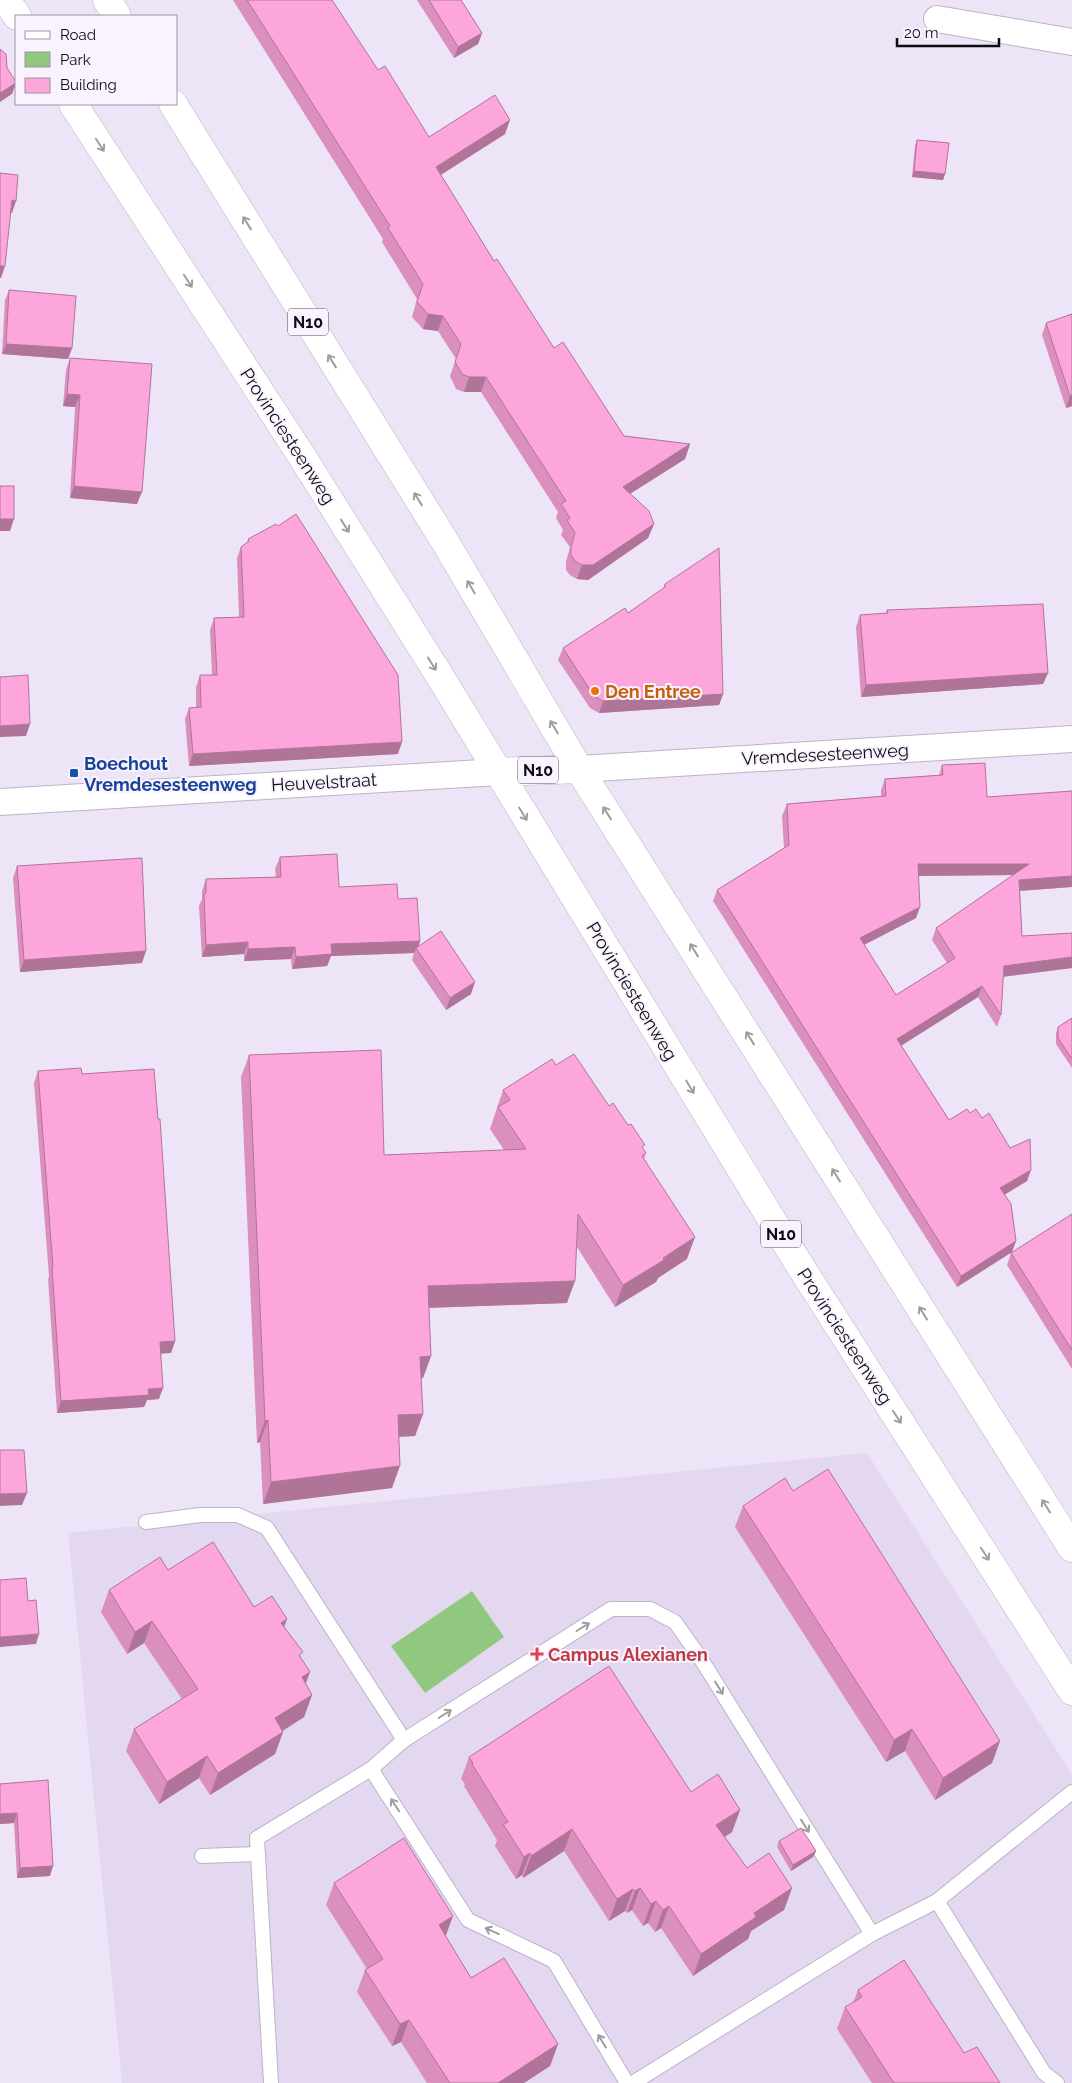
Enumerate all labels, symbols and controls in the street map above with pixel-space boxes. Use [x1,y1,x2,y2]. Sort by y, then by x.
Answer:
legend [15,15,178,105]
scale bar [897,15,1000,47]
text: 20 m [904,24,939,42]
text: Road [60,26,96,44]
text: Park [60,51,91,69]
text: Building [60,76,117,94]
one-way arrow [95,137,105,151]
one-way arrow [241,216,251,230]
one-way arrow [183,274,194,288]
road number: N10 [288,308,328,336]
one-way arrow [327,354,337,368]
street label: Provinciesteenweg [236,364,340,508]
one-way arrow [412,492,423,506]
one-way arrow [340,519,351,533]
one-way arrow [465,580,475,594]
one-way arrow [427,656,437,670]
place label: Den Entree [605,681,701,702]
marker: Den Entree [589,685,601,697]
one-way arrow [548,720,558,734]
street label: Vremdesesteenweg [741,739,909,769]
place label: Boechout Vremdesesteenweg [84,753,257,795]
road number: N10 [518,756,558,784]
marker: Boechout Vremdesesteenweg [68,767,80,779]
street label: Heuvelstraat [271,769,377,795]
one-way arrow [519,806,529,820]
one-way arrow [601,806,611,820]
street label: Provinciesteenweg [582,918,682,1064]
one-way arrow [688,943,699,957]
one-way arrow [744,1032,754,1046]
one-way arrow [686,1079,696,1093]
one-way arrow [831,1169,841,1183]
road number: N10 [761,1220,801,1248]
street label: Provinciesteenweg [793,1264,897,1408]
one-way arrow [918,1306,928,1320]
one-way arrow [892,1410,902,1424]
one-way arrow [1041,1500,1051,1514]
one-way arrow [980,1547,990,1561]
one-way arrow [575,1622,589,1632]
place label: Campus Alexianen [548,1644,708,1665]
marker: Campus Alexianen [530,1647,544,1661]
one-way arrow [713,1681,724,1695]
one-way arrow [438,1709,452,1719]
one-way arrow [389,1799,399,1813]
one-way arrow [799,1819,810,1833]
one-way arrow [485,1926,500,1936]
one-way arrow [597,2035,607,2049]

